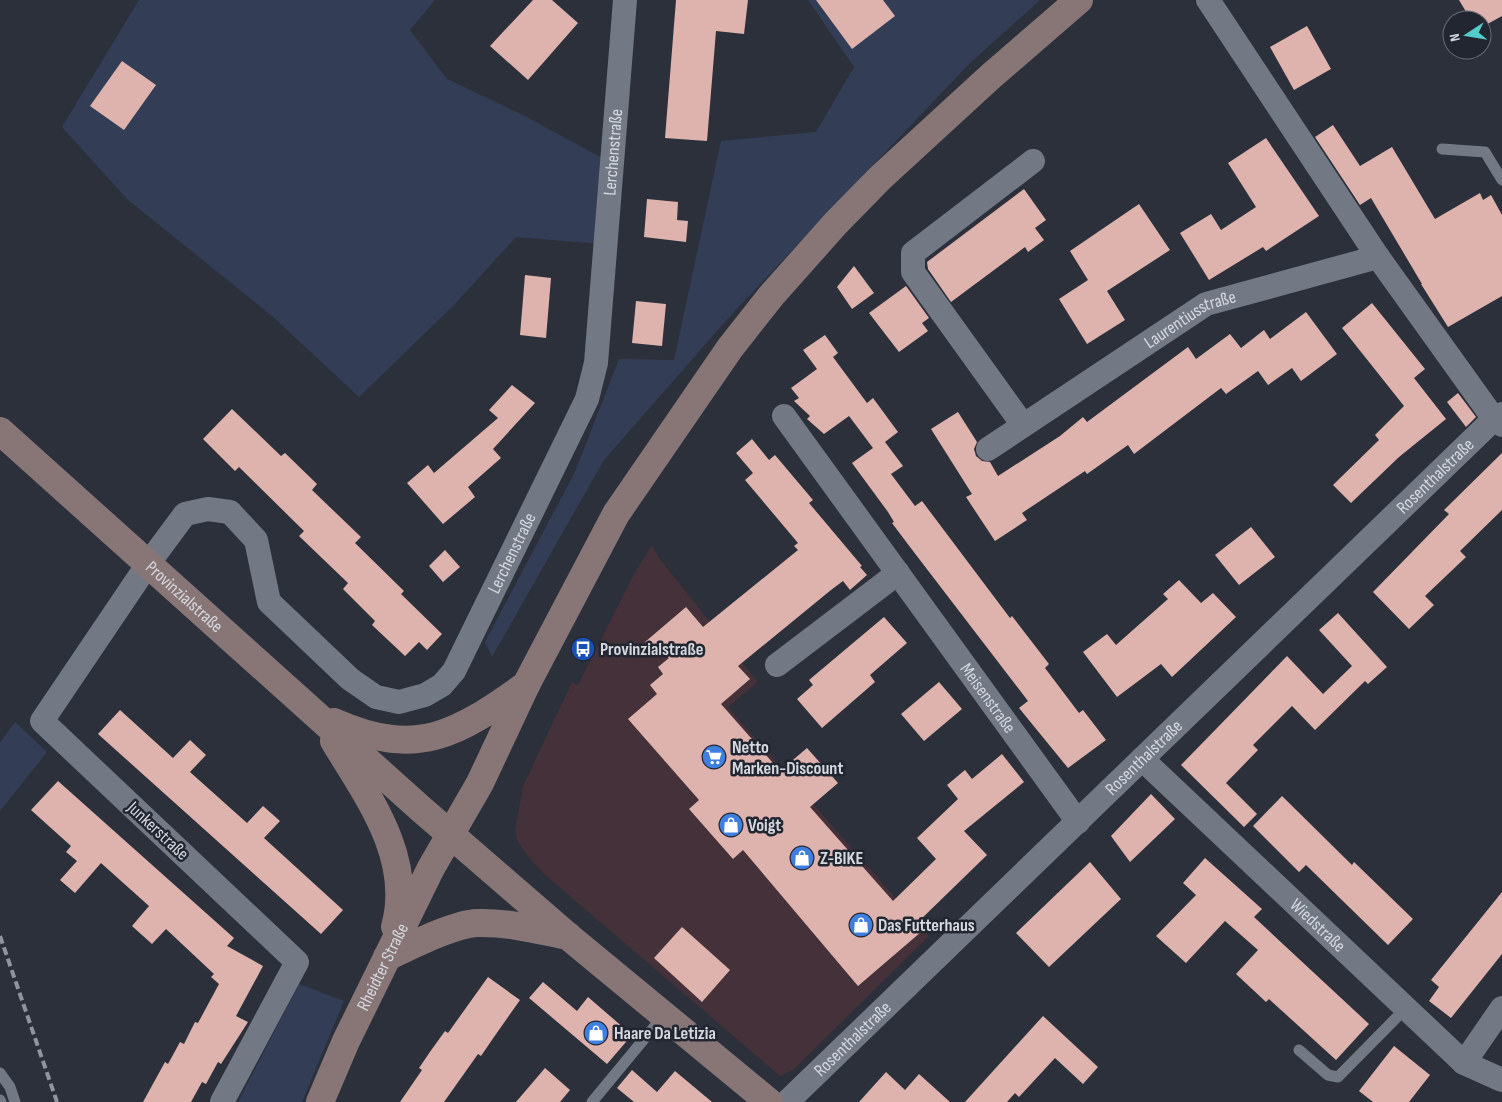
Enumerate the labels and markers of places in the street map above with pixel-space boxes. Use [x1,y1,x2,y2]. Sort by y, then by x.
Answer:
bus stop icon: Provinzialstraße [570,636,596,662]
place label: Provinzialstraße [600,639,703,660]
place label: Netto Marken-Discount [732,737,843,779]
supermarket icon: Netto Marken-Discount [701,744,727,770]
shop icon: Voigt [718,812,744,838]
place label: Voigt [748,815,781,836]
shop icon: Z-BIKE [789,845,815,871]
place label: Z-BIKE [820,848,863,869]
shop icon: Das Futterhaus [848,912,874,938]
place label: Das Futterhaus [878,915,975,936]
shop icon: Haare Da Letizia [583,1020,609,1046]
place label: Haare Da Letizia [614,1023,716,1044]

